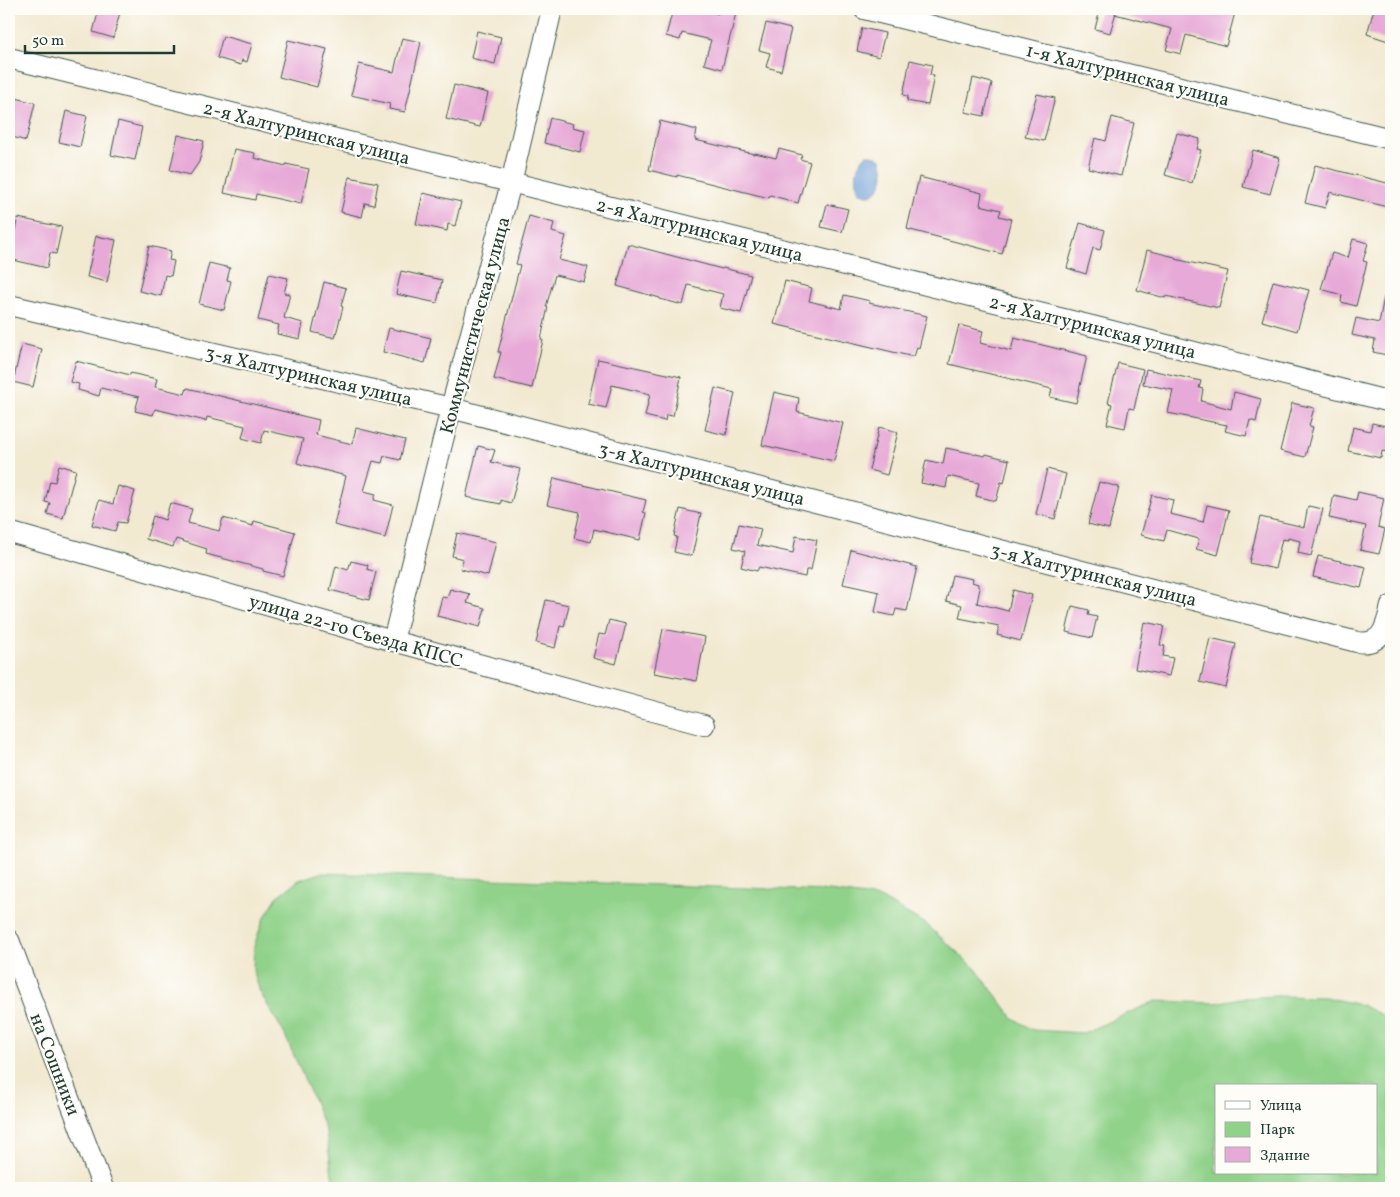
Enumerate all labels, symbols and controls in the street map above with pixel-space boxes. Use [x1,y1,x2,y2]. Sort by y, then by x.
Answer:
scale bar [25,22,174,54]
text: 50 m [32,31,64,52]
street label: 1-я Халтуринская улица [1023,38,1232,114]
street label: 2-я Халтуринская улица [200,96,413,172]
street label: 2-я Халтуринская улица [593,193,806,269]
street label: Коммунистическая улица [434,214,517,437]
street label: 2-я Халтуринская улица [986,290,1199,366]
street label: 3-я Халтуринская улица [202,340,415,413]
street label: 3-я Халтуринская улица [596,437,807,513]
street label: 3-я Халтуринская улица [988,538,1199,614]
street label: улица 22-го Съезда КПСС [246,589,465,675]
street label: на Сошники [23,1010,86,1120]
legend [1215,1084,1378,1174]
text: Улица [1260,1096,1302,1117]
text: Парк [1260,1120,1295,1141]
text: Здание [1260,1146,1310,1167]

